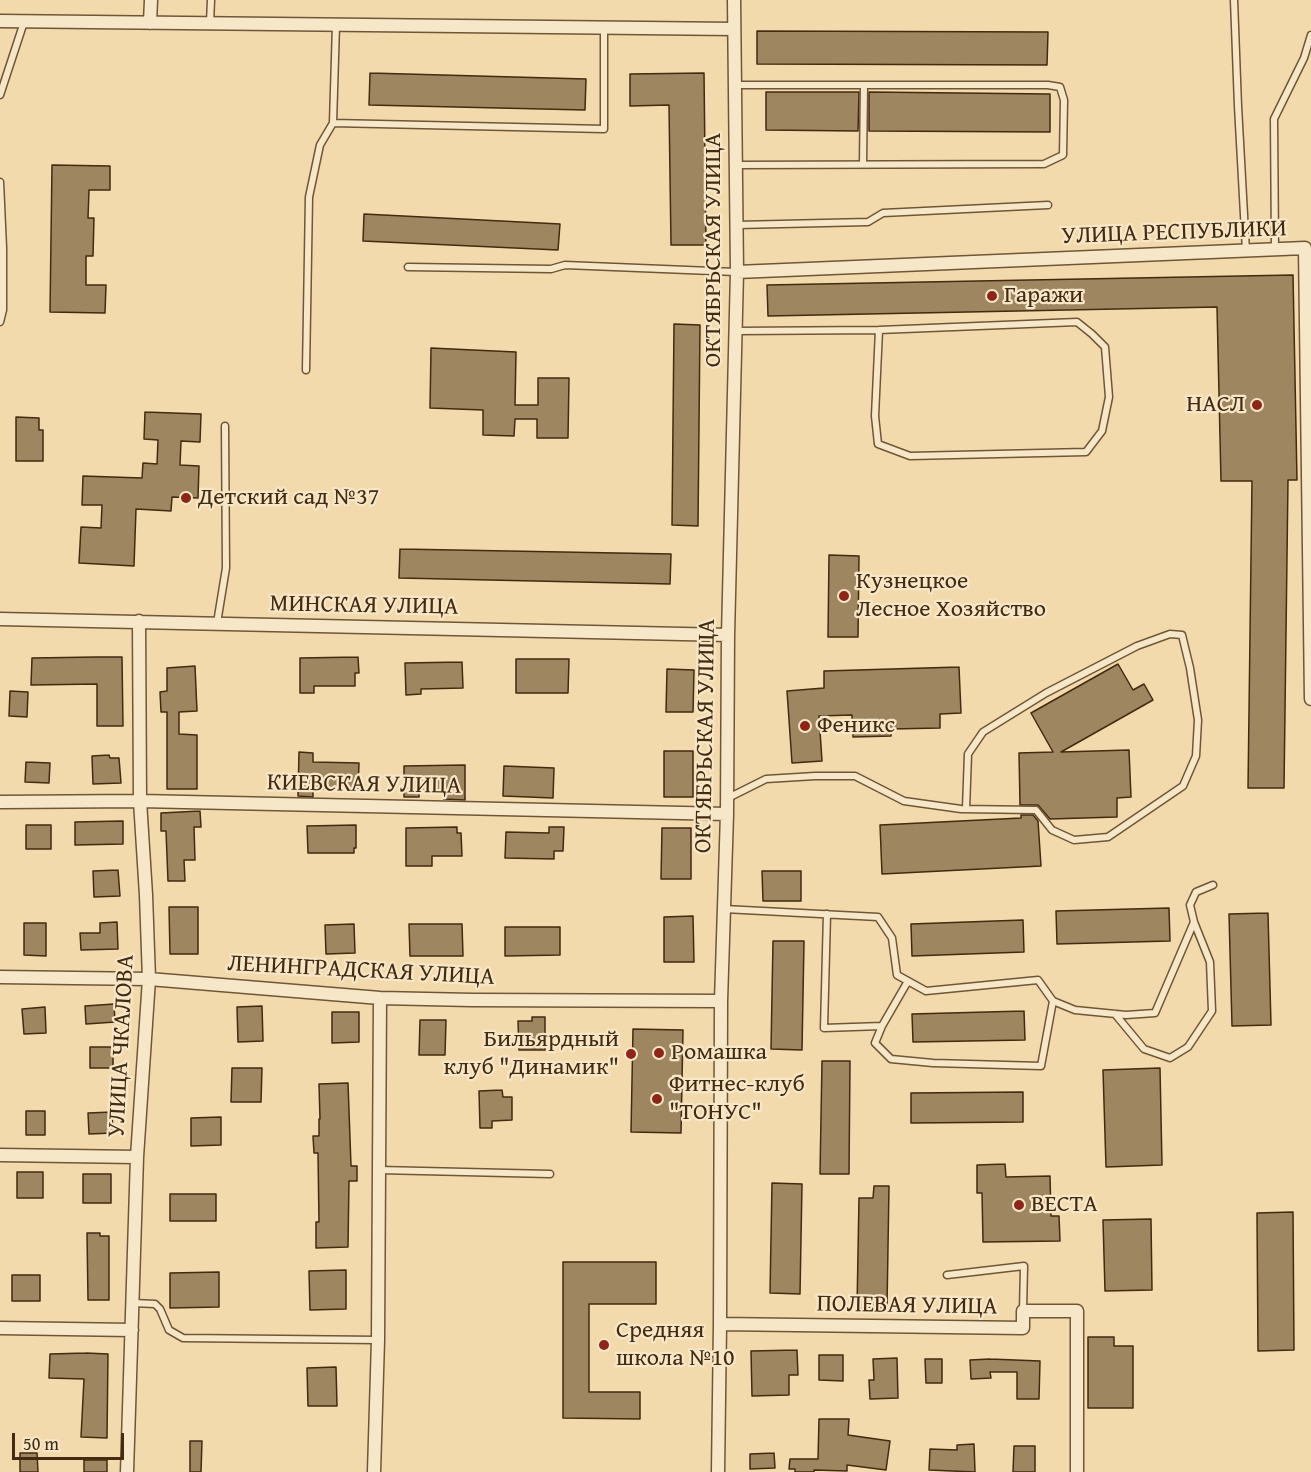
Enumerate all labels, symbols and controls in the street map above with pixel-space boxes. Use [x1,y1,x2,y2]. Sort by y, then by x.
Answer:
street label: ОКТЯБРЬСКАЯ УЛИЦА [700,133,728,367]
street label: УЛИЦА РЕСПУБЛИКИ [1061,215,1287,251]
place label: Гаражи [1004,282,1083,310]
marker: Гаражи [985,289,999,303]
place label: НАСЛ [1186,391,1245,419]
marker: НАСЛ [1250,398,1264,412]
place label: Детский сад №37 [198,484,379,512]
marker: Детский сад №37 [179,491,193,505]
place label: Кузнецкое Лесное Хозяйство [856,568,1046,624]
marker: Кузнецкое Лесное Хозяйство [837,589,851,603]
street label: МИНСКАЯ УЛИЦА [269,590,459,622]
street label: ОКТЯБРЬСКАЯ УЛИЦА [690,619,722,853]
place label: Феникс [817,712,895,740]
marker: Феникс [798,719,812,733]
street label: КИЕВСКАЯ УЛИЦА [267,769,461,801]
street label: ЛЕНИНГРАДСКАЯ УЛИЦА [227,950,495,992]
street label: УЛИЦА ЧКАЛОВА [103,954,141,1138]
place label: Бильярдный клуб "Динамик" [443,1026,619,1082]
place label: Ромашка [671,1039,767,1067]
marker: Ромашка [652,1046,666,1060]
marker: Бильярдный клуб "Динамик" [624,1047,638,1061]
place label: Фитнес-клуб "ТОНУС" [669,1071,805,1127]
marker: Фитнес-клуб "ТОНУС" [650,1092,664,1106]
place label: ВЕСТА [1031,1191,1098,1219]
marker: ВЕСТА [1012,1198,1026,1212]
street label: ПОЛЕВАЯ УЛИЦА [816,1290,998,1322]
place label: Средняя школа №10 [616,1317,735,1373]
marker: Средняя школа №10 [597,1338,611,1352]
scale bar [15,1421,128,1459]
text: 50 m [23,1430,59,1457]

